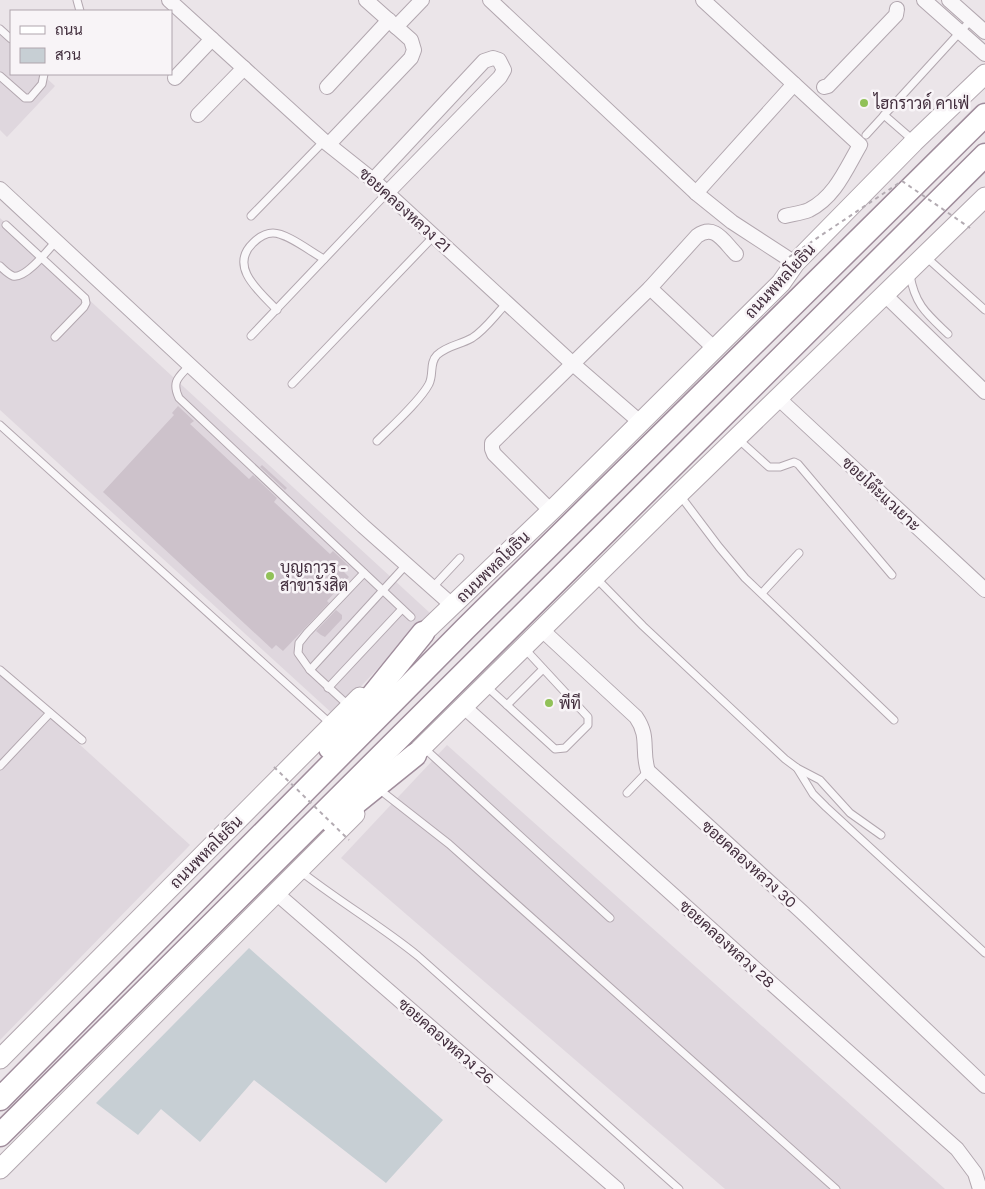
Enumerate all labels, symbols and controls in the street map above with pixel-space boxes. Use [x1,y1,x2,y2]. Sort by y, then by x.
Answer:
legend [10,10,172,75]
text: ถนน [55,21,83,39]
text: สวน [55,46,81,64]
place label: ไฮกราวด์ คาเฟ่ [872,91,969,113]
marker: ไฮกราวด์ คาเฟ่ [858,97,870,109]
street label: ซอยคลองหลวง 21 [355,164,455,256]
street label: ถนนพหลโยธิน [739,239,819,322]
street label: ซอยโต๊ะแวเยาะ [838,451,926,535]
street label: ถนนพหลโยธิน [451,526,534,607]
place label: บุญถาวร - สาขารังสิต [280,558,348,595]
marker: บุญถาวร - สาขารังสิต [264,570,276,582]
place label: พีที [559,692,581,713]
marker: พีที [543,697,555,709]
street label: ถนนพหลโยธิน [164,810,246,892]
street label: ซอยคลองหลวง 30 [697,816,801,912]
street label: ซอยคลองหลวง 28 [675,896,779,992]
street label: ซอยคลองหลวง 26 [394,994,498,1088]

